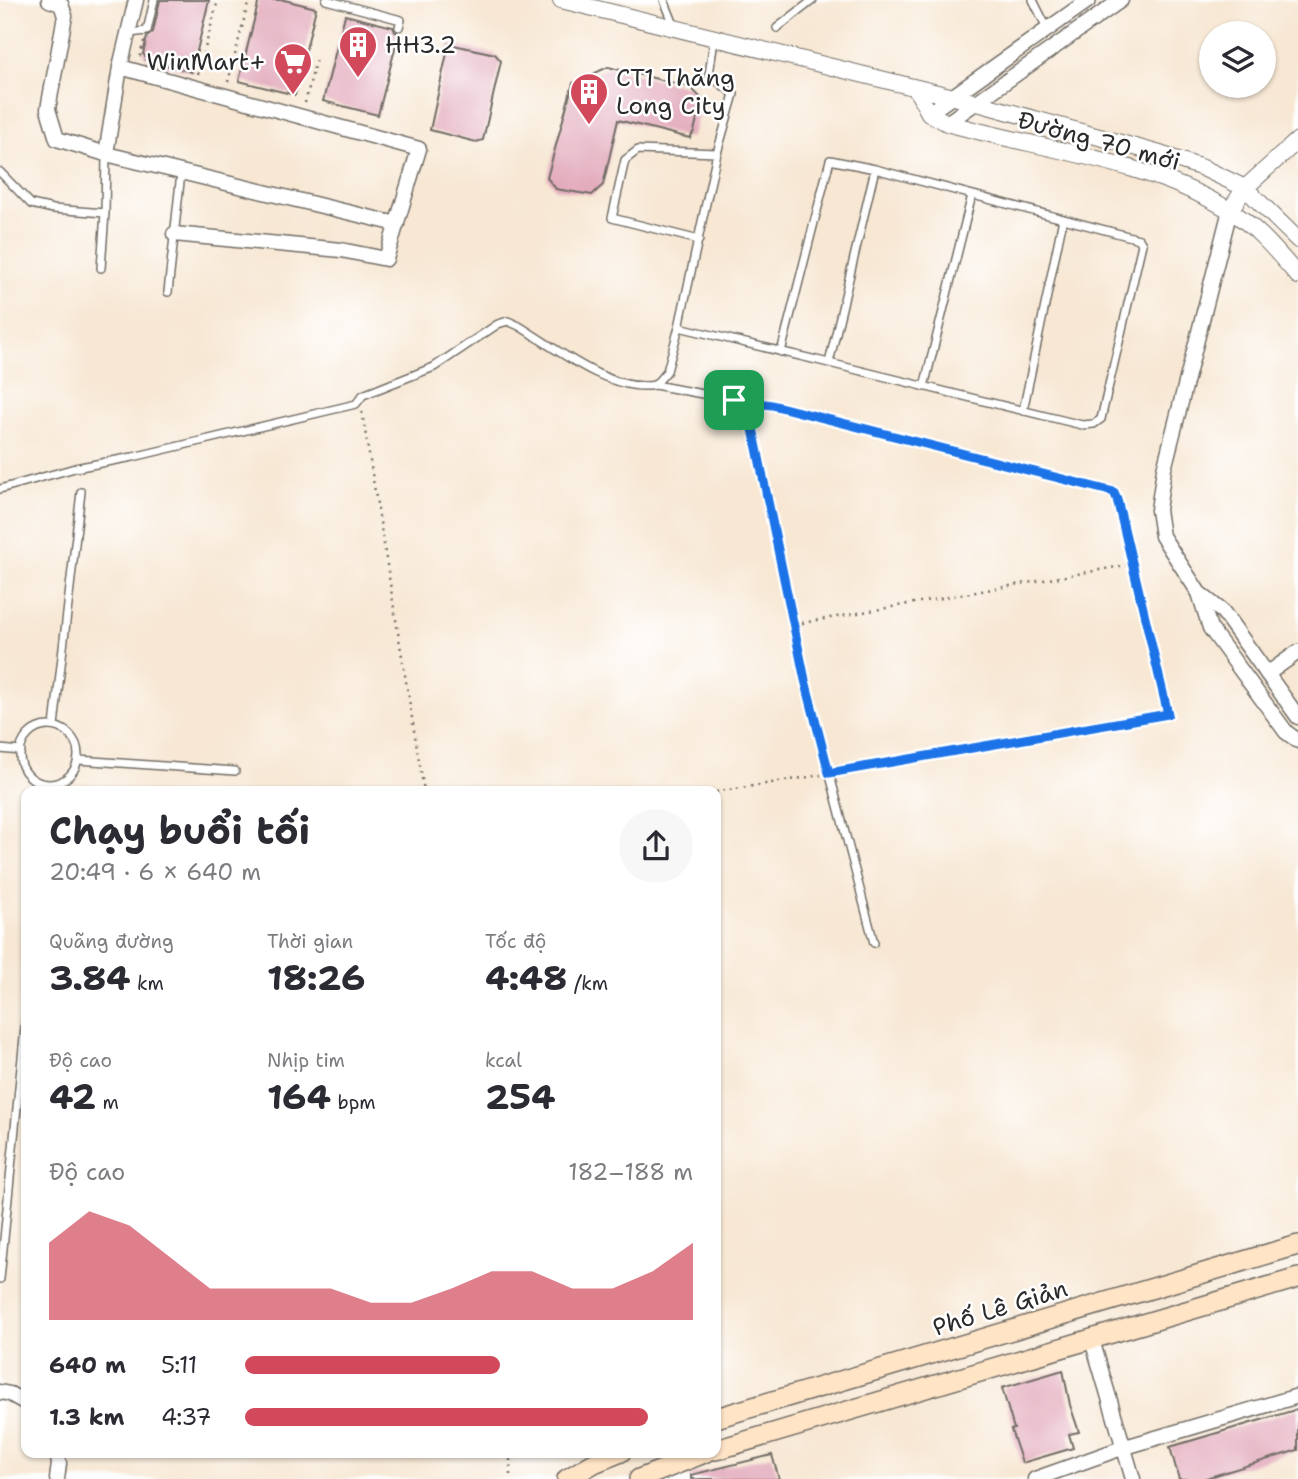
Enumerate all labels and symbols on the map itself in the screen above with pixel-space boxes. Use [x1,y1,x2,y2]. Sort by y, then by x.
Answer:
building icon: HH3.2 [337,24,379,79]
place label: HH3.2 [385,29,456,61]
supermarket icon: WinMart+ [272,41,314,96]
place label: WinMart+ [146,46,266,78]
place label: CT1 Thăng Long City [616,62,735,122]
building icon: CT1 Thăng Long City [568,71,610,126]
street label: Đường 70 mới [1014,104,1184,178]
pin [704,370,764,430]
street label: Phố Lê Giản [929,1272,1071,1344]

